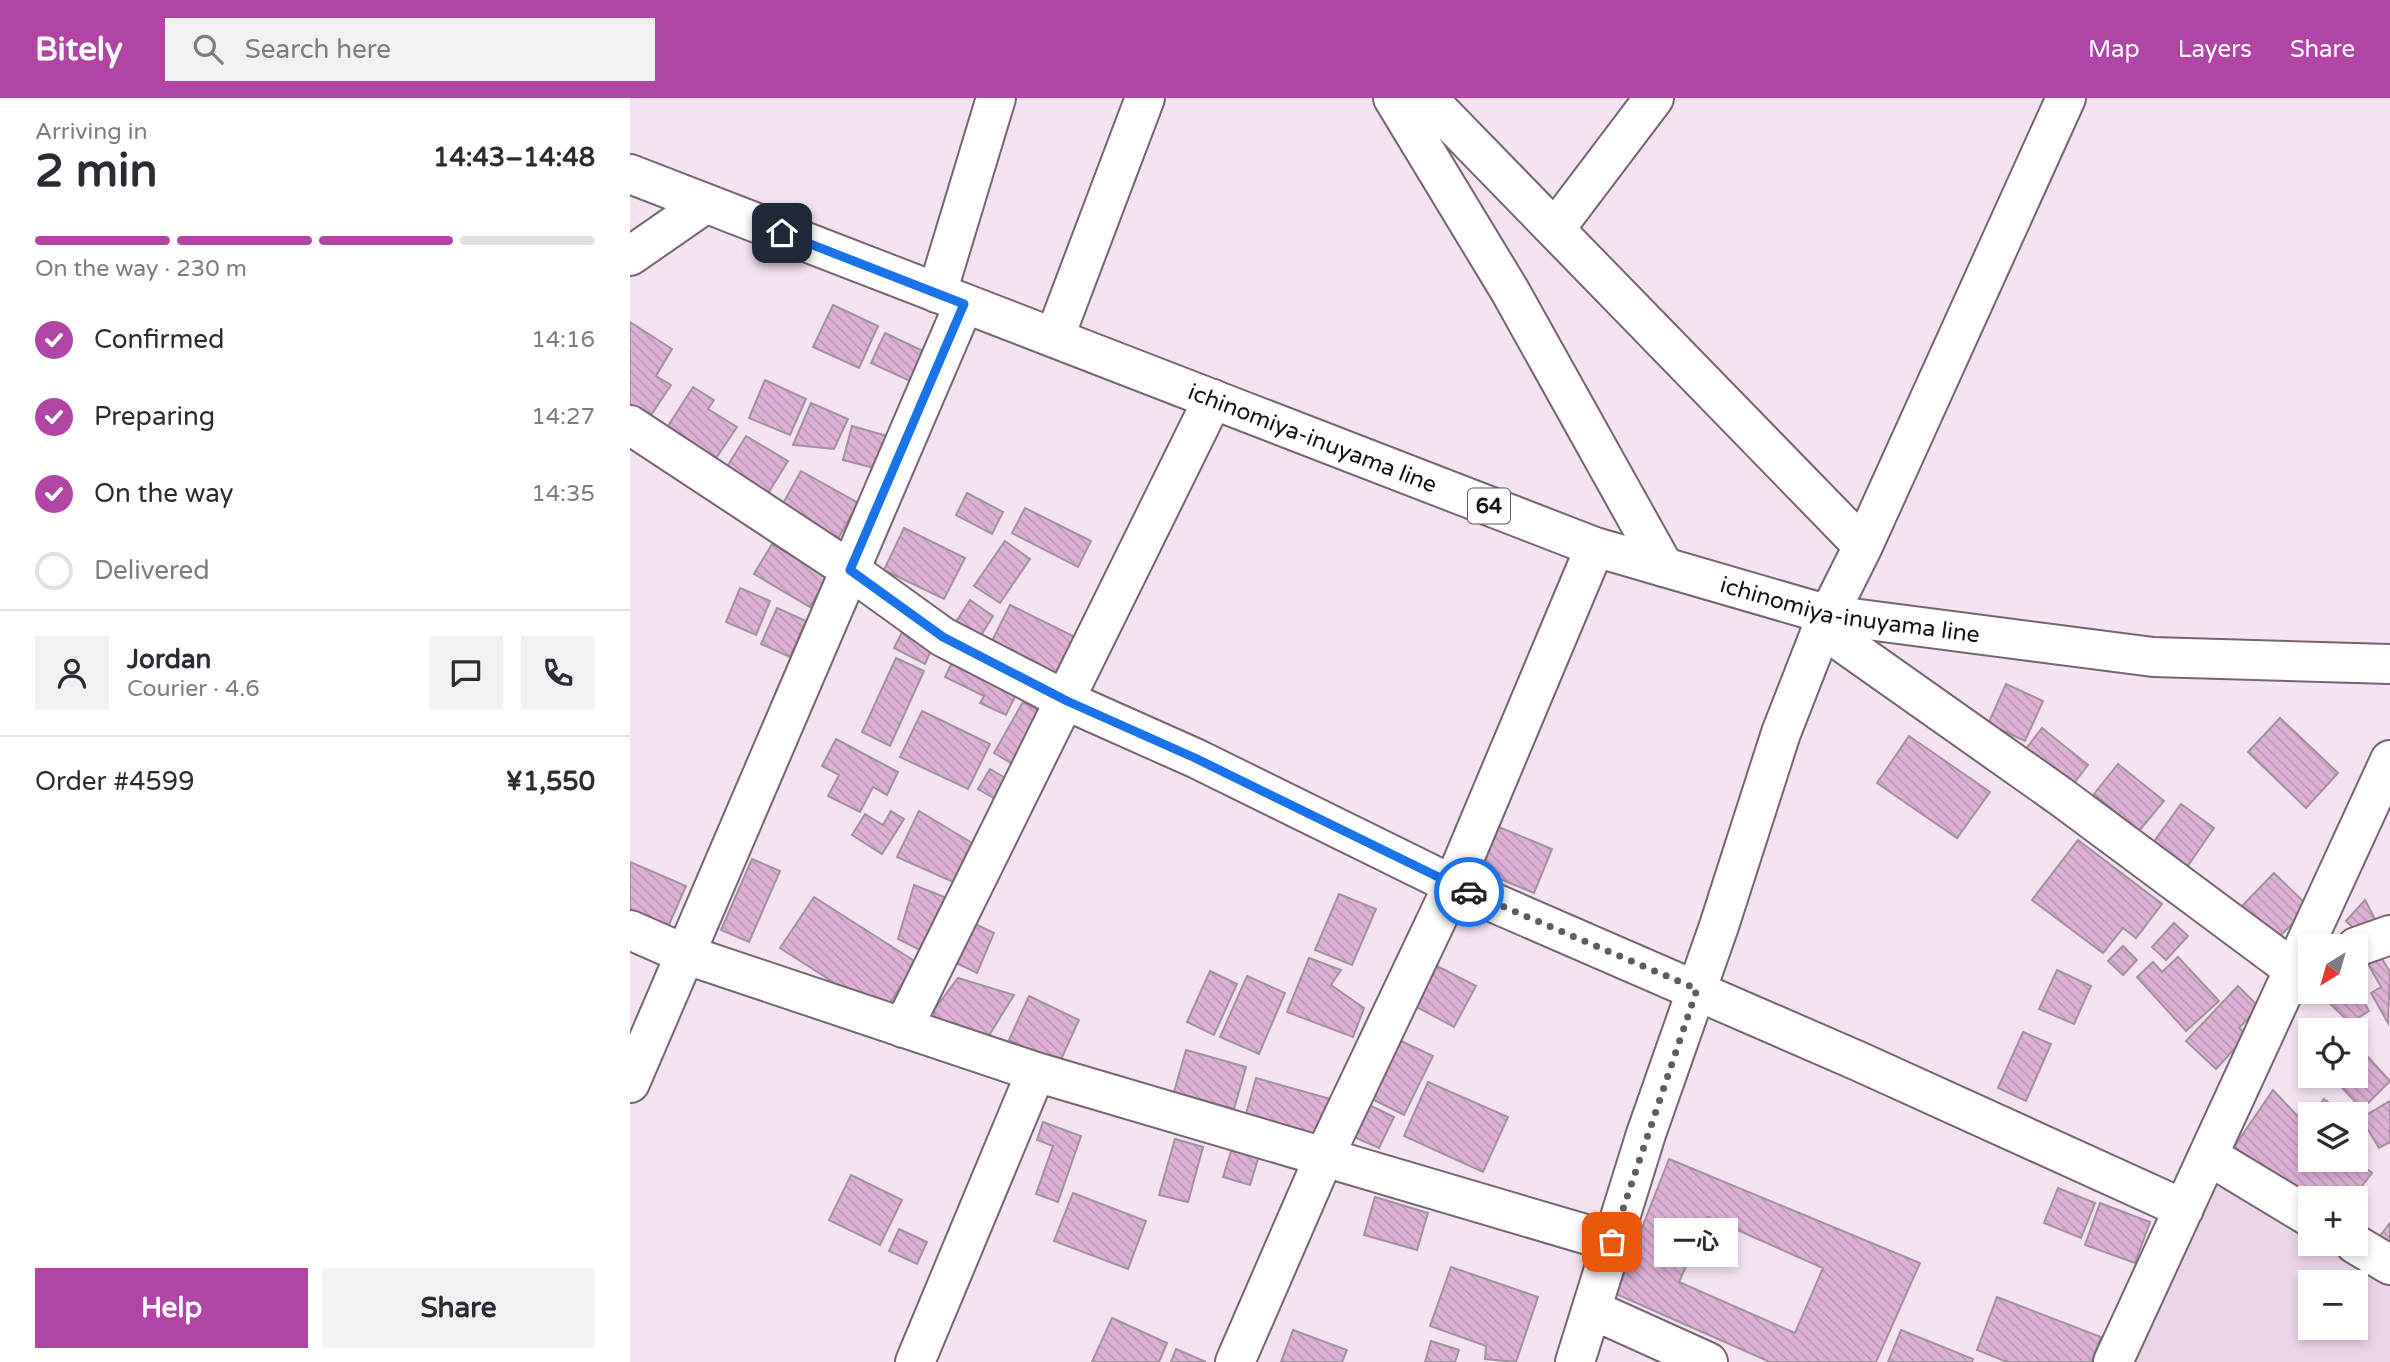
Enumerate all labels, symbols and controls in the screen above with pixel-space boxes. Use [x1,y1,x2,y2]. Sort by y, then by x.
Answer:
search box [165,18,655,81]
text: Bitely [35,30,123,69]
icon: search [189,30,227,68]
text: Search here [245,34,391,65]
text: Map [2088,35,2140,64]
text: Layers [2178,35,2252,64]
text: Share [2290,35,2355,64]
text: Arriving in [35,118,148,146]
text: 14:43–14:48 [433,142,595,173]
text: 2 min [35,144,158,199]
pin [752,203,812,263]
icon: home [763,214,801,252]
text: On the way · 230 m [35,255,247,283]
icon: check [35,321,73,359]
text: Confirmed [94,324,224,355]
text: 14:16 [531,326,595,354]
street label: ichinomiya-inuyama line [1184,378,1441,500]
icon: check [35,398,73,436]
text: Preparing [94,401,215,432]
text: 14:27 [531,403,595,431]
icon: check [35,475,73,513]
text: On the way [94,478,234,509]
text: 14:35 [531,480,595,508]
road number: 64 [1468,488,1510,524]
text: Delivered [94,555,210,586]
street label: ichinomiya-inuyama line [1717,571,1981,649]
button: person [35,636,109,710]
button: chat [429,636,503,710]
button: phone [521,636,595,710]
text: Jordan [127,644,211,675]
text: Courier · 4.6 [127,675,260,703]
text: Order #4599 [35,766,195,797]
text: ¥1,550 [506,766,595,797]
courier [1434,857,1504,927]
icon: car [1450,873,1488,911]
north arrow [2298,934,2368,1004]
map controls [2298,934,2368,1340]
button: locate [2298,1018,2368,1088]
button: layers [2298,1102,2368,1172]
button: + [2298,1186,2368,1256]
pin [1582,1212,1642,1272]
callout: 一心 [1654,1218,1738,1266]
icon: bag [1593,1223,1631,1261]
text: 一心 [1673,1228,1719,1256]
button: Help [35,1268,308,1348]
button: Share [322,1268,595,1348]
button: − [2298,1270,2368,1340]

